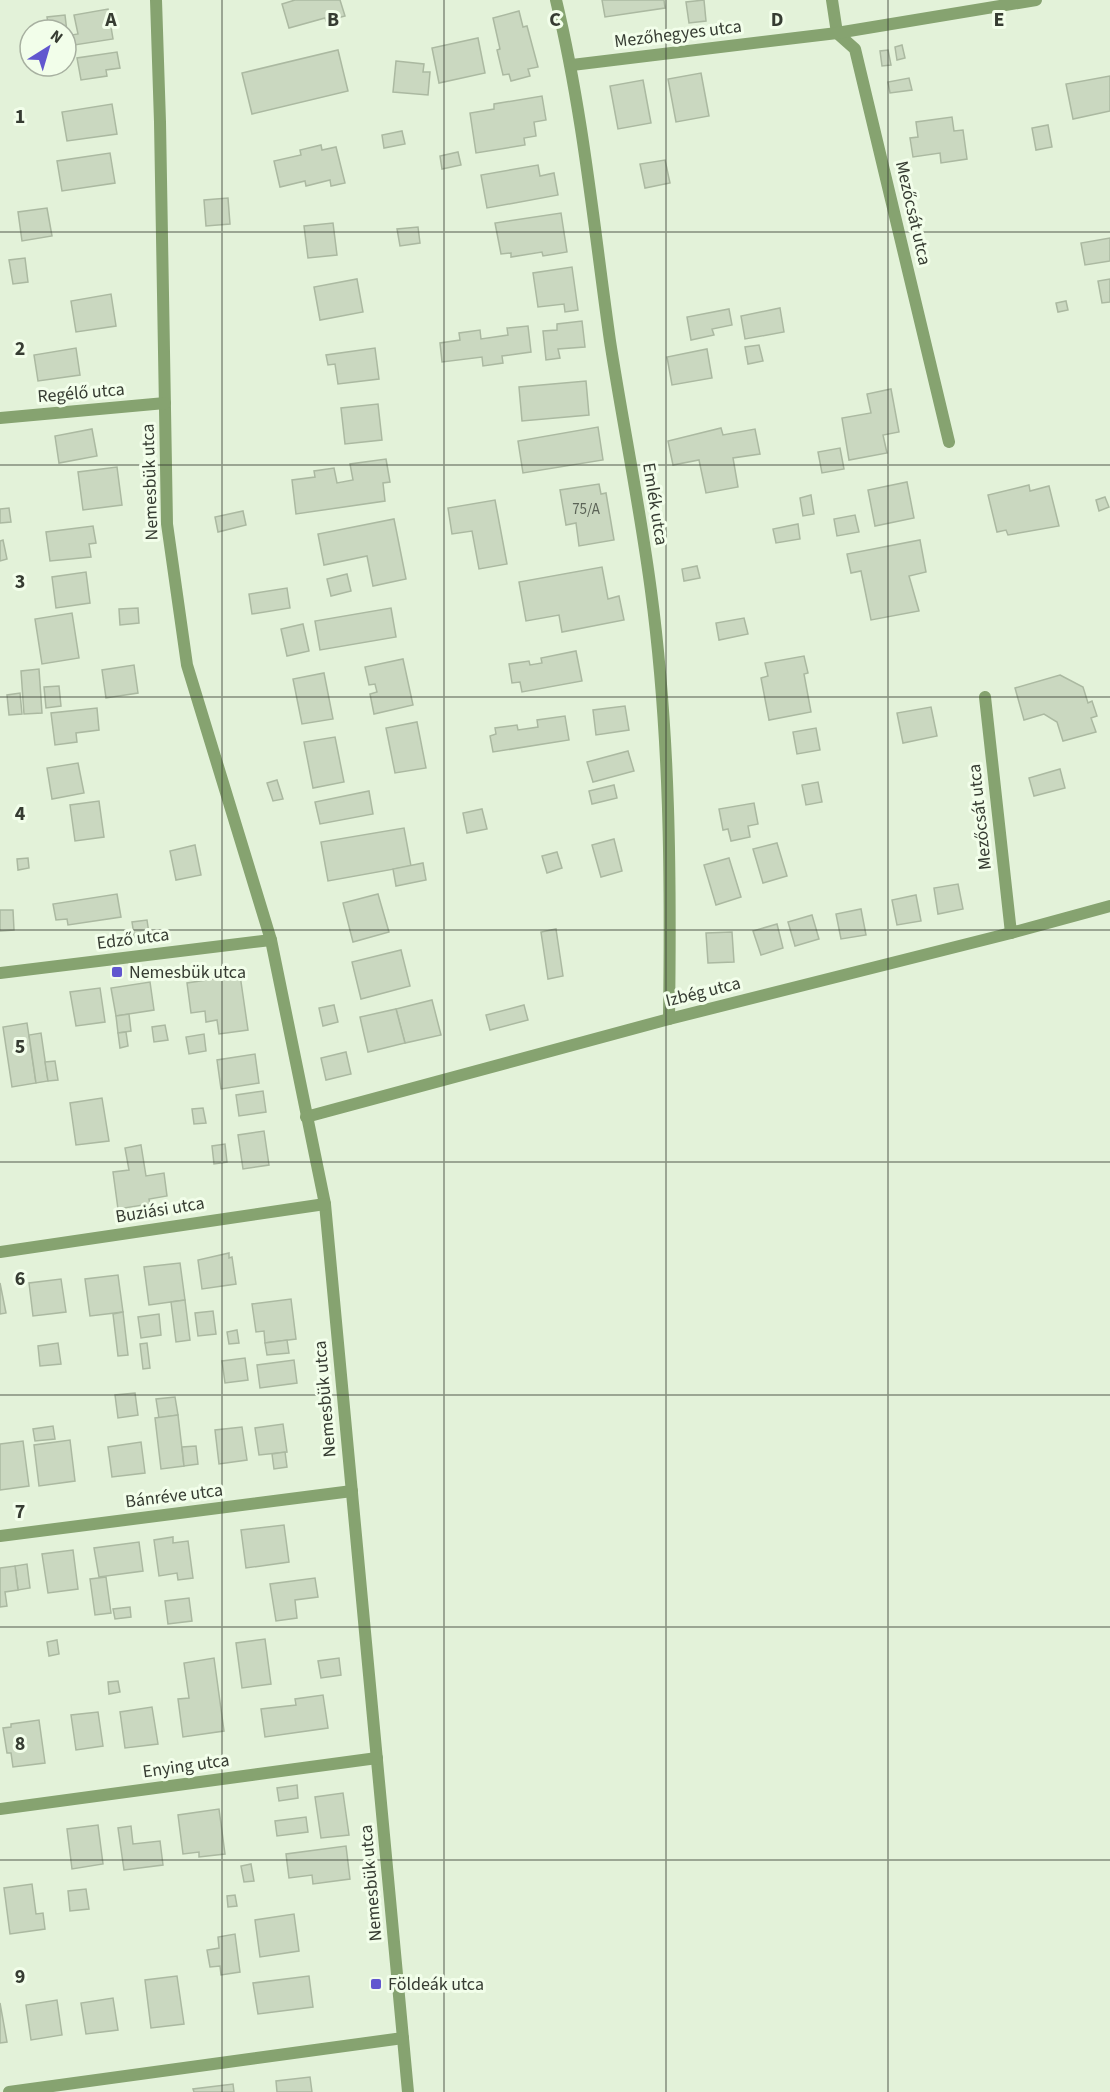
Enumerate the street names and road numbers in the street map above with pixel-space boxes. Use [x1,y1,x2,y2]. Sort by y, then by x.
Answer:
street label: Mezőhegyes utca [613,14,743,54]
street label: Mezőcsát utca [889,158,937,268]
street label: Regélő utca [36,377,126,409]
street label: Nemesbük utca [135,423,165,541]
street label: Emlék utca [636,461,674,547]
street label: Mezőcsát utca [962,763,998,871]
street label: Edző utca [95,922,171,956]
street label: Izbég utca [663,971,743,1013]
street label: Buziási utca [114,1191,206,1229]
street label: Nemesbük utca [307,1340,343,1458]
street label: Bánréve utca [124,1478,224,1514]
street label: Enying utca [141,1748,231,1784]
street label: Nemesbük utca [353,1824,389,1942]

